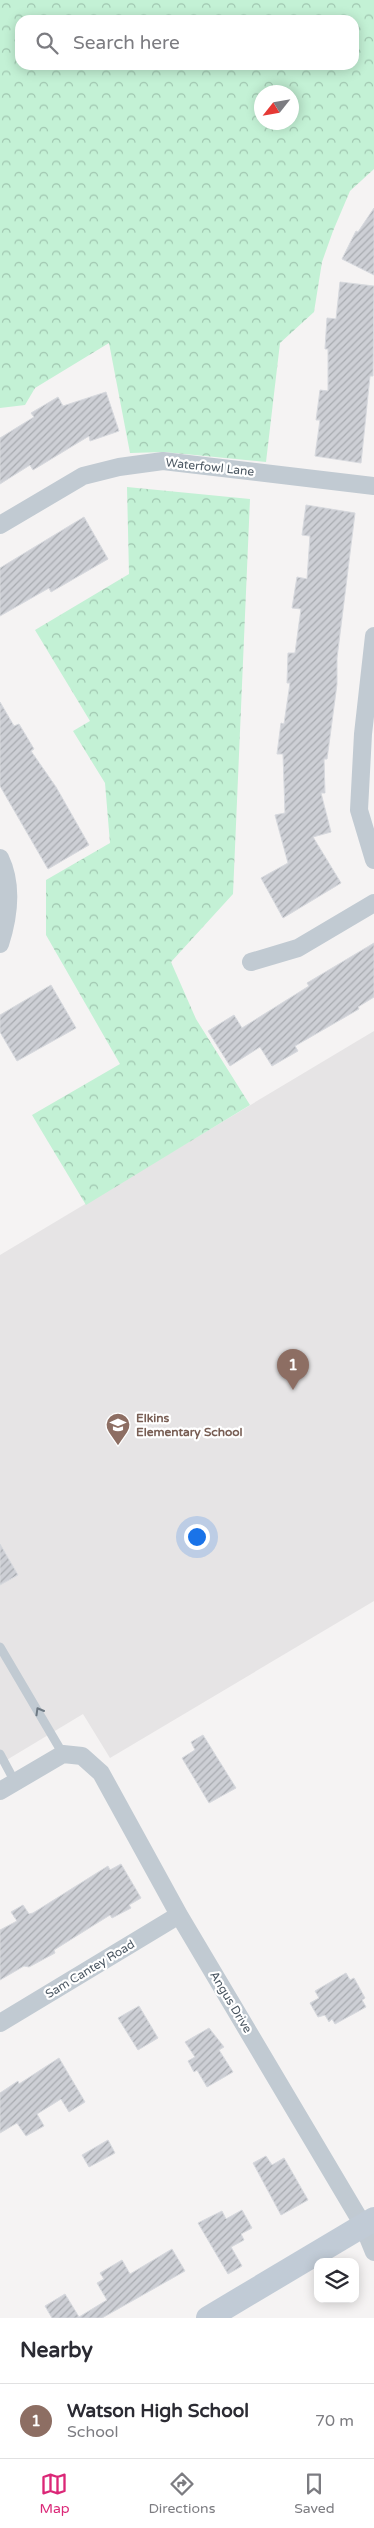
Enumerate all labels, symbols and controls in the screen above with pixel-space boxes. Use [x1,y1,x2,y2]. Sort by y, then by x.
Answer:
search box [15,15,359,70]
icon: search [33,29,61,57]
text: Search here [73,32,180,54]
north arrow [254,85,299,130]
street label: Waterfowl Lane [165,455,255,479]
pin: 1 [277,1349,309,1390]
place label: Elkins Elementary School [136,1411,243,1440]
school or university icon: Elkins Elementary School [105,1412,131,1446]
your location [184,1524,210,1550]
one-way arrow [36,1708,46,1717]
street label: Sam Cantey Road [43,1937,137,2001]
street label: Angus Drive [207,1969,255,2036]
map controls [314,2258,359,2303]
button: layers [314,2258,359,2303]
text: Nearby [20,2338,93,2363]
text: Watson High School [67,2400,249,2422]
text: 1 [31,2411,41,2431]
text: 70 m [315,2411,354,2431]
text: School [67,2422,119,2442]
tab: Map [39,2470,70,2517]
tab: Directions [148,2470,215,2517]
tab: Saved [294,2470,335,2517]

